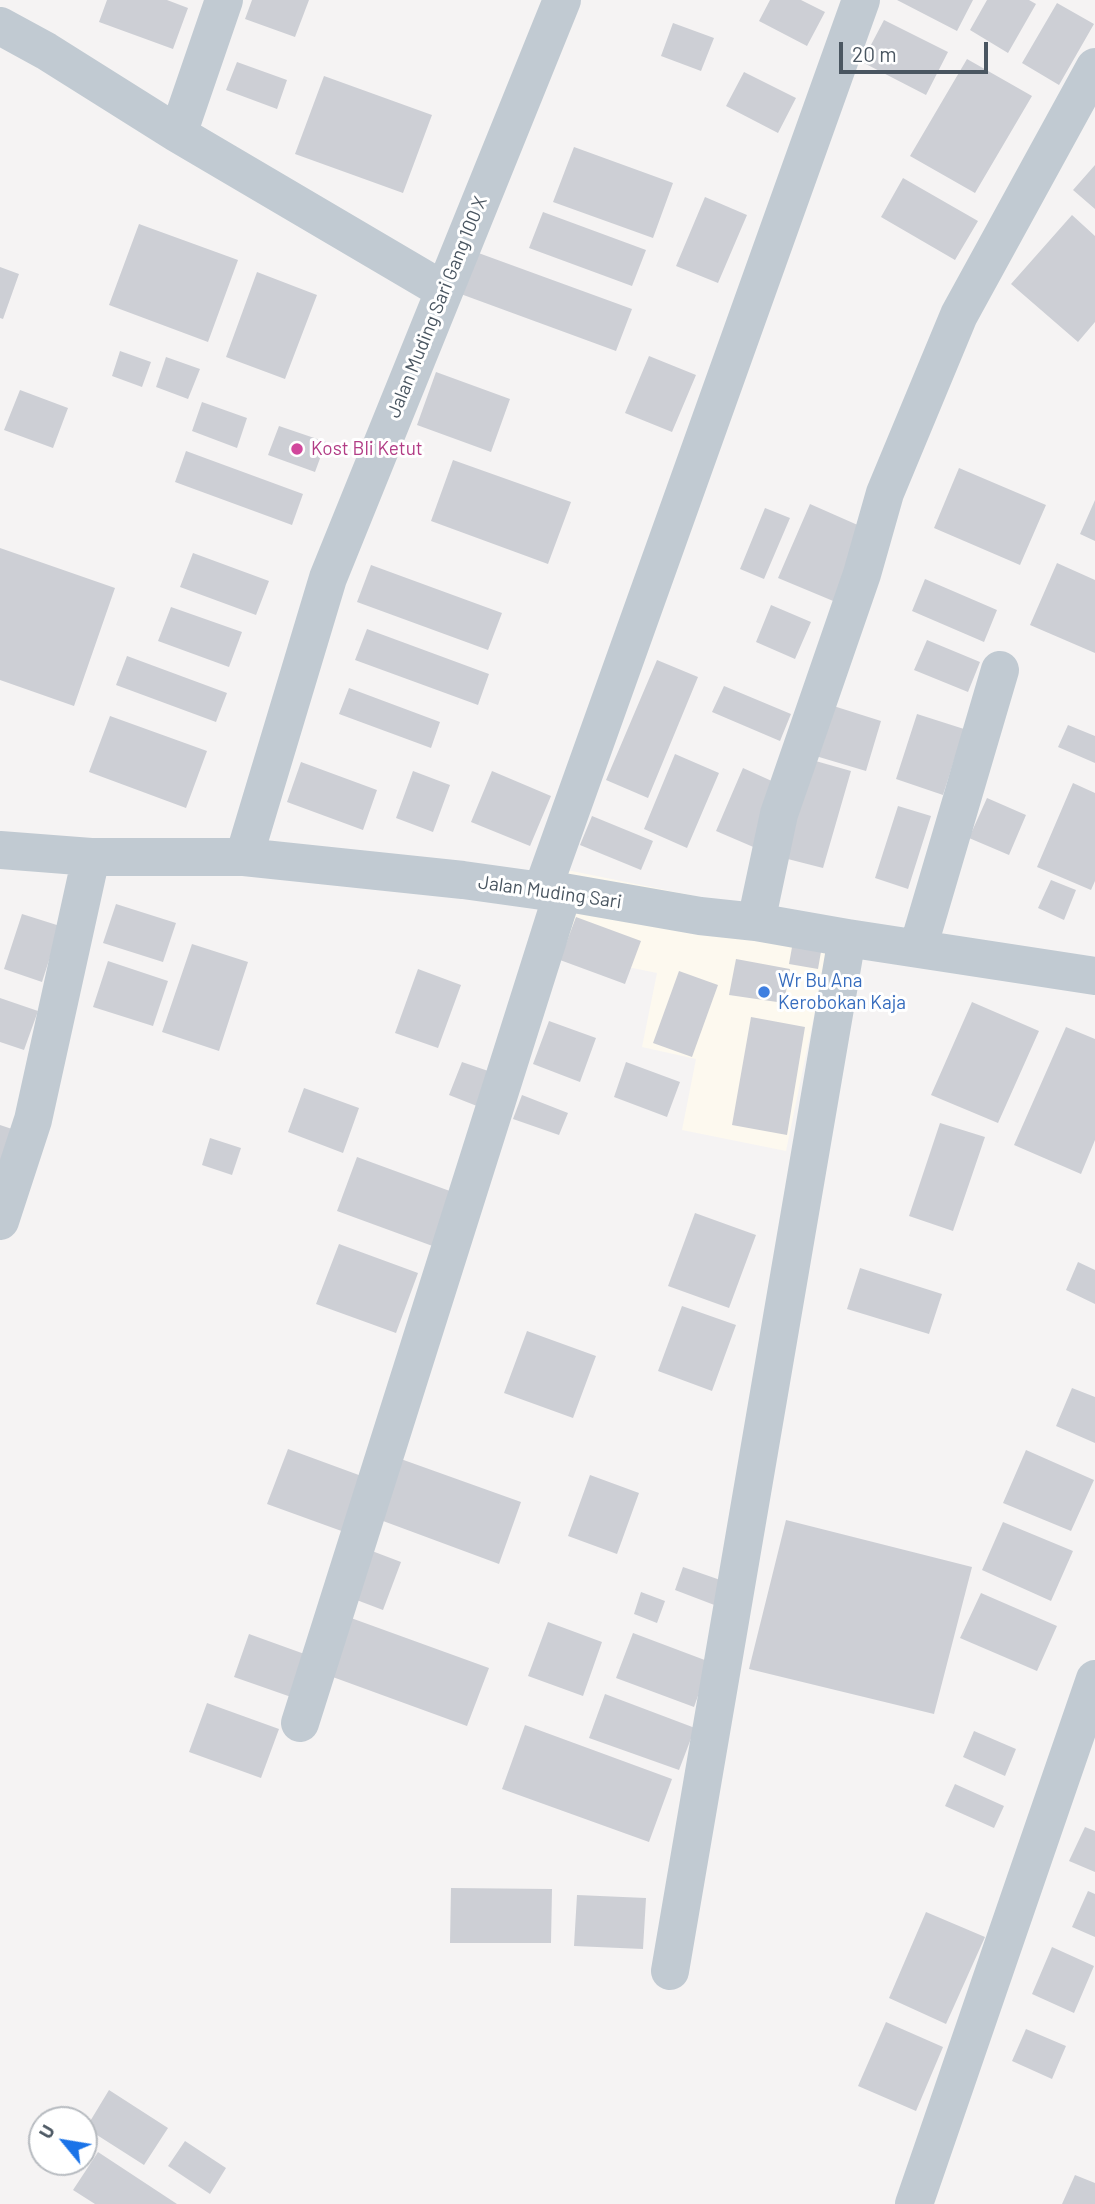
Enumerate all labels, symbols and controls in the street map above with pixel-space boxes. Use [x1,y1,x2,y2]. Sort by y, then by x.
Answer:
scale bar [843,28,992,72]
text: 20 m [852,41,897,66]
street label: Jalan Muding Sari Gang 100 X [382,193,492,421]
place label: Kost Bli Ketut [311,438,423,460]
marker: Kost Bli Ketut [289,441,305,457]
street label: Jalan Muding Sari [477,871,623,913]
place label: Wr Bu Ana Kerobokan Kaja [778,970,906,1014]
marker: Wr Bu Ana Kerobokan Kaja [756,984,772,1000]
north arrow [28,2106,98,2176]
text: U [33,2120,59,2142]

